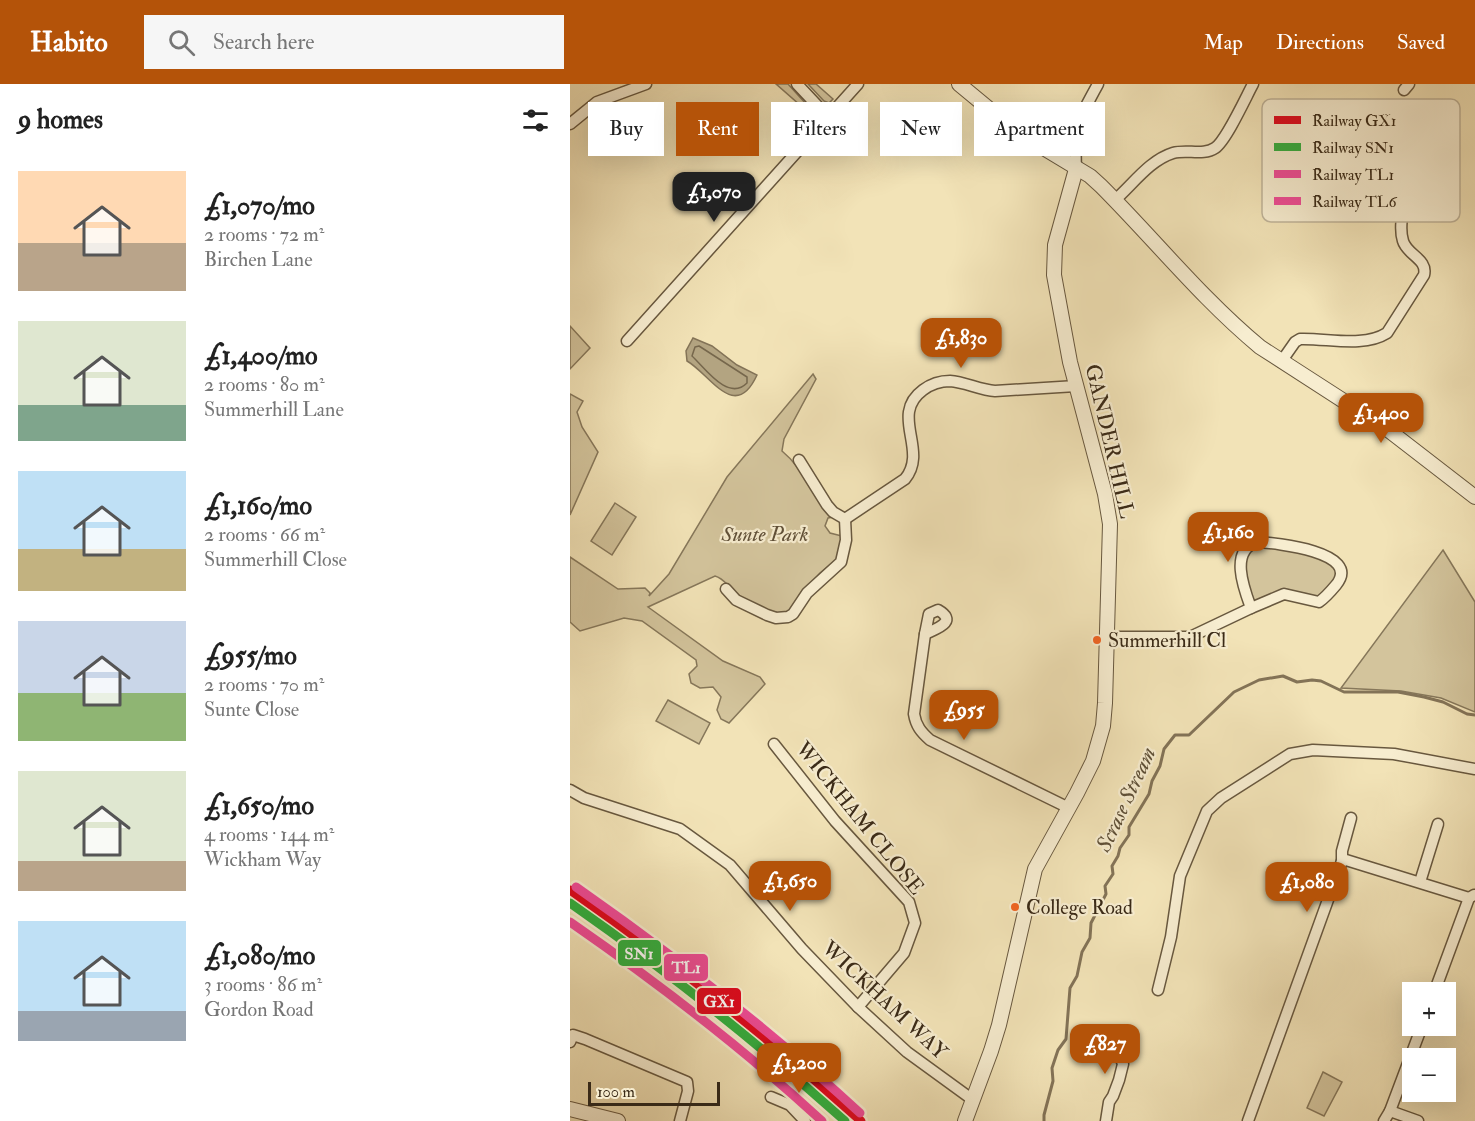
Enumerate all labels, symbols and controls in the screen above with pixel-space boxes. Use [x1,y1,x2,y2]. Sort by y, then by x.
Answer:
search box [144,15,564,69]
text: Habito [30,25,108,60]
icon: search [165,26,198,59]
text: Search here [213,28,315,56]
text: Map [1203,29,1243,56]
text: Directions [1276,29,1364,56]
text: Saved [1397,29,1445,56]
legend [1262,99,1460,222]
chip: Buy [588,102,664,156]
chip: Rent [676,102,759,156]
chip: Filters [771,102,868,156]
chip: New [880,102,962,156]
chip: Apartment [974,102,1105,156]
text: 9 homes [18,104,103,136]
icon: filters [519,104,552,137]
text: Railway GX1 [1312,111,1396,131]
text: Railway SN1 [1312,138,1394,158]
text: Railway TL1 [1312,165,1394,185]
pin: £1,070 [665,172,763,223]
text: £1,070 [687,179,741,204]
text: £1,070/mo [204,190,315,222]
text: Railway TL6 [1312,192,1397,212]
icon: home [66,195,138,267]
text: 2 rooms · 72 m² [204,222,324,247]
text: Birchen Lane [204,247,313,272]
pin: £1,830 [912,318,1010,369]
text: £1,830 [935,325,987,350]
text: £1,400/mo [204,340,318,372]
icon: home [66,345,138,417]
street label: GANDER HILL [1079,361,1140,521]
text: 2 rooms · 80 m² [204,372,325,397]
pin: £1,400 [1332,393,1430,444]
text: Summerhill Lane [204,397,344,422]
text: £1,400 [1352,400,1410,425]
text: £1,160/mo [204,490,312,522]
icon: home [66,495,138,567]
pin: £1,160 [1179,512,1277,563]
text: £1,160 [1202,519,1254,544]
park label: Sunte Park [720,521,809,548]
text: 2 rooms · 66 m² [204,522,325,547]
text: Summerhill Close [204,547,347,572]
place label: Summerhill Cl [1108,628,1226,653]
marker: Summerhill Cl [1091,634,1103,646]
text: £955/mo [204,640,297,672]
icon: home [66,645,138,717]
text: 2 rooms · 70 m² [204,672,324,697]
pin: £955 [928,690,1000,741]
text: Sunte Close [204,697,299,722]
text: £955 [943,697,985,722]
street label: WICKHAM CLOSE [789,735,930,900]
water label: Scrase Stream [1089,743,1162,857]
text: £1,650/mo [204,790,314,822]
icon: home [66,795,138,867]
text: 4 rooms · 144 m² [204,822,334,847]
text: Wickham Way [204,847,321,872]
pin: £1,650 [741,861,839,912]
pin: £1,080 [1258,862,1356,913]
text: £1,650 [763,868,817,893]
text: £1,080 [1279,869,1335,894]
place label: College Road [1026,895,1133,920]
marker: College Road [1009,901,1021,913]
street label: WICKHAM WAY [815,934,954,1066]
line badge: SN1 [617,939,662,967]
text: £1,080/mo [204,940,315,972]
text: SN1 [625,944,654,964]
icon: home [66,945,138,1017]
line badge: TL1 [663,953,709,982]
text: TL1 [670,958,701,978]
text: 3 rooms · 86 m² [204,972,322,997]
map controls [1402,982,1456,1102]
button: + [1402,982,1456,1036]
line badge: GX1 [696,987,742,1015]
text: GX1 [703,992,735,1012]
text: Gordon Road [204,997,314,1022]
pin: £827 [1069,1024,1141,1075]
text: £827 [1084,1031,1126,1056]
pin: £1,200 [750,1043,848,1094]
button: − [1402,1048,1456,1102]
text: £1,200 [771,1050,827,1075]
scale bar [588,1079,720,1106]
text: 100 m [597,1082,635,1102]

